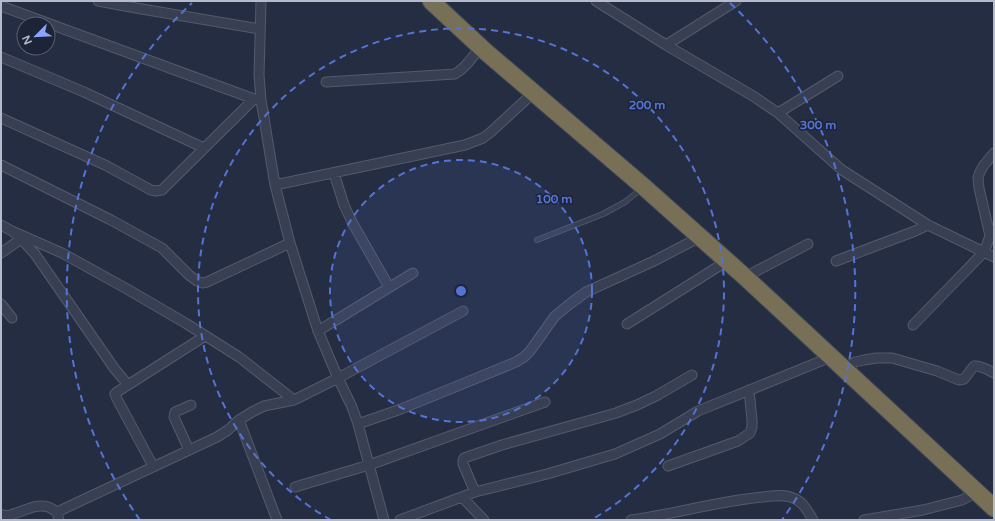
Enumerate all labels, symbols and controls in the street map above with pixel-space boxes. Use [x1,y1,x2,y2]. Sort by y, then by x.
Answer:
north arrow [16,16,56,56]
text: N [20,33,35,47]
text: 200 m [629,98,665,112]
text: 300 m [800,118,836,132]
text: 100 m [536,192,572,206]
centre of rings [454,284,468,298]

